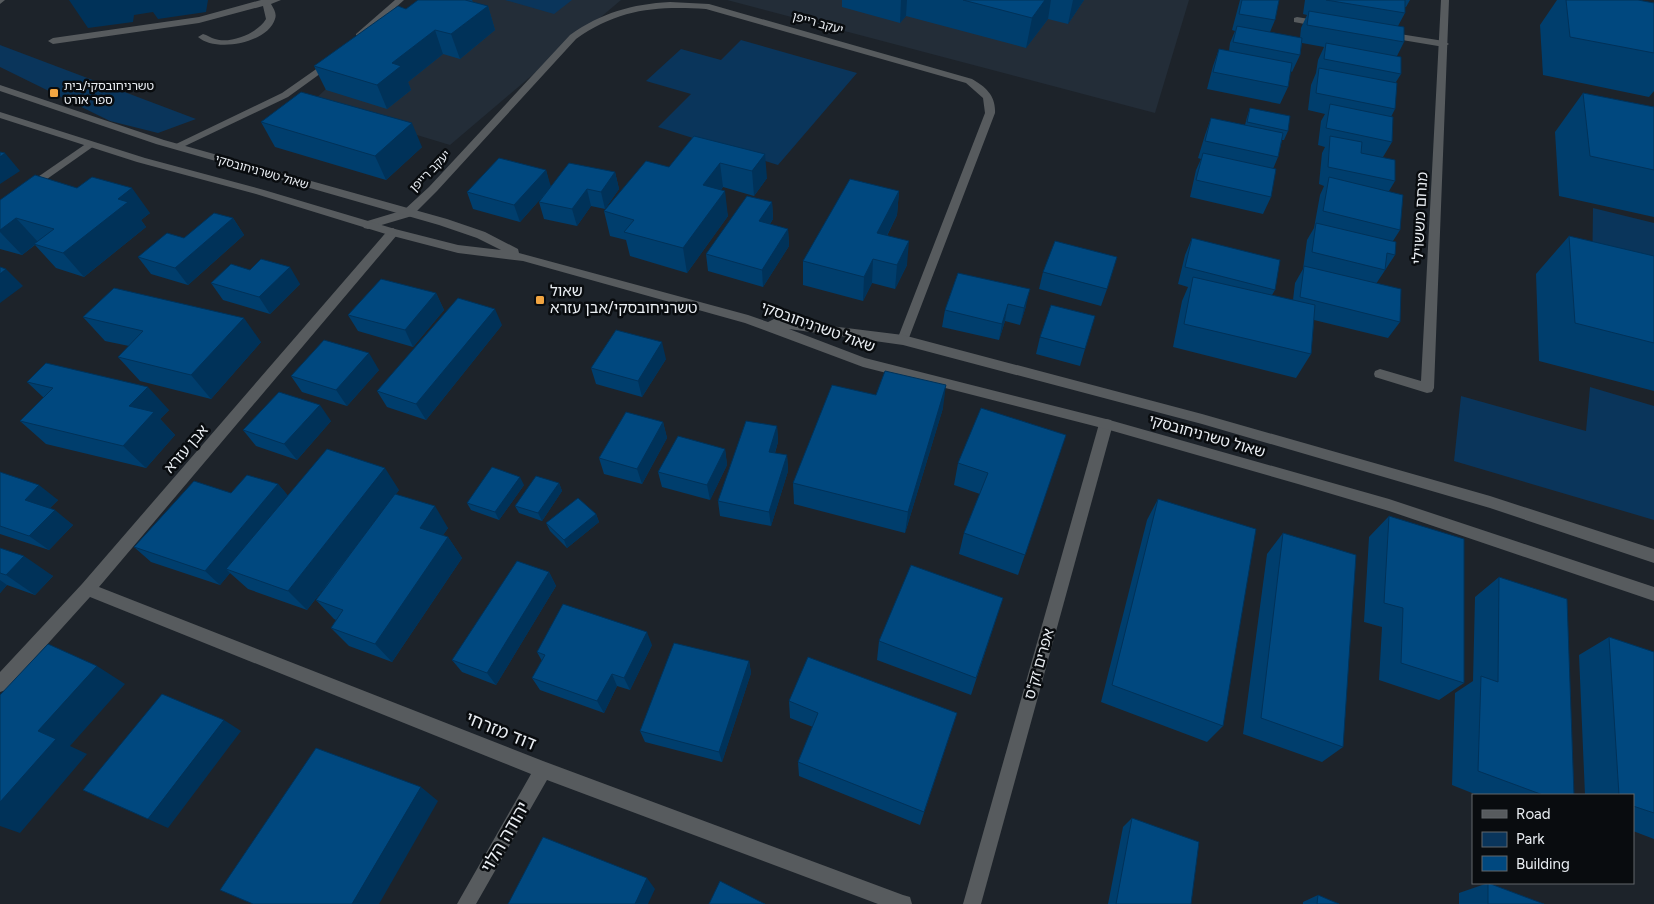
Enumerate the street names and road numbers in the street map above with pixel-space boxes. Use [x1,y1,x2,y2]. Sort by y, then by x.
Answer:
street label: יעקב רייפן [791,9,845,37]
street label: יעקב רייפן [407,147,453,195]
street label: שאול טשרניחובסקי [214,152,310,192]
street label: מנחם מששוילי [1409,171,1431,265]
street label: שאול טשרניחובסקי [758,298,878,356]
street label: שאול טשרניחובסקי [1147,411,1267,461]
street label: אבן עזרא [160,421,212,477]
street label: אפרים זק"ס [1020,627,1058,701]
street label: דוד מזרחי [463,707,540,755]
street label: יהודה הלוי [476,798,534,876]

